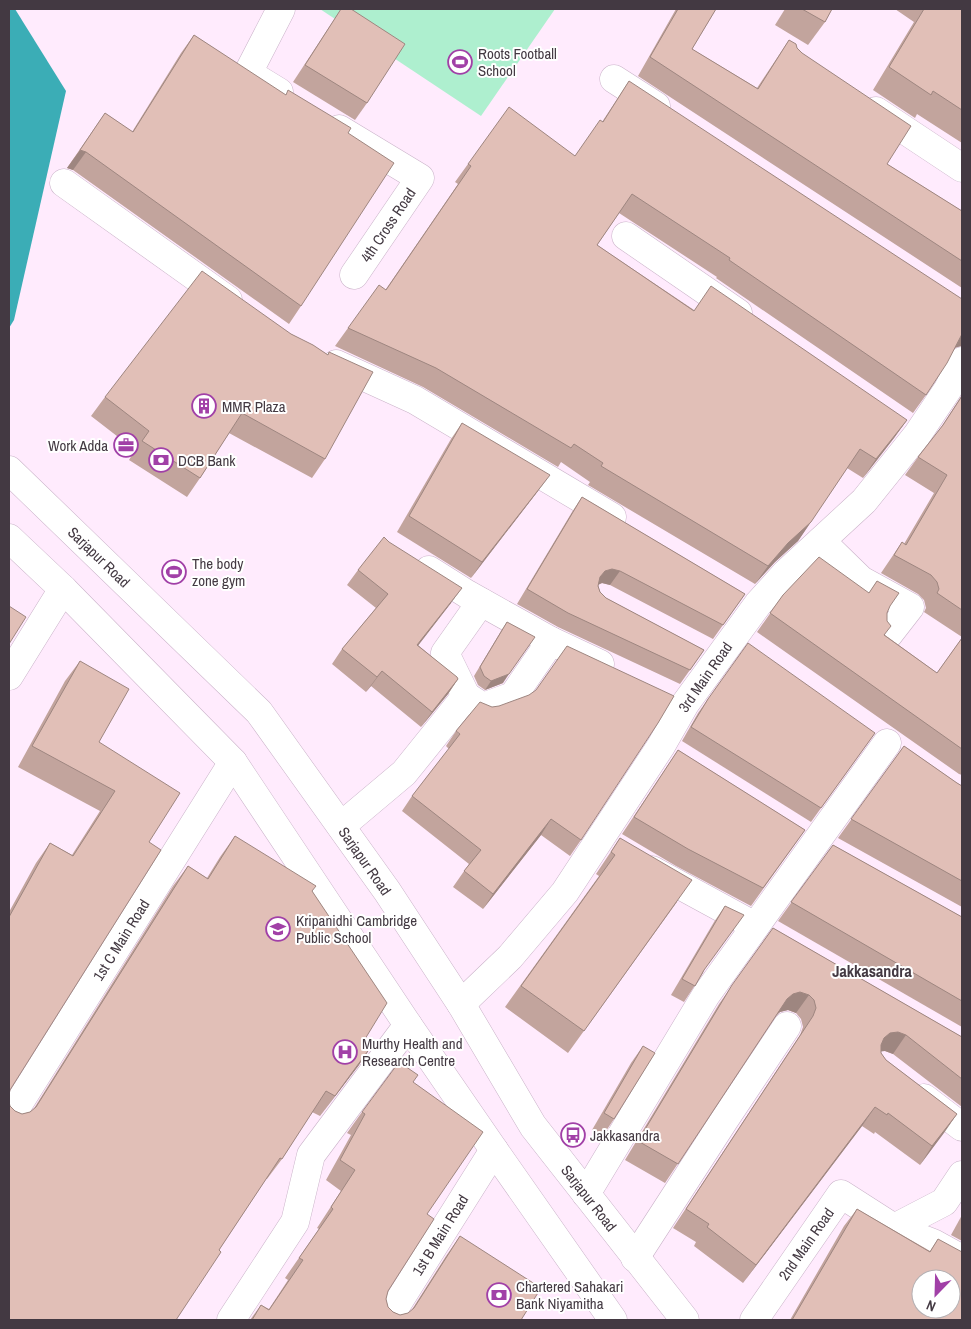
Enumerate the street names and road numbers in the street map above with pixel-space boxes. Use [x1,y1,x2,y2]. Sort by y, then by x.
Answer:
street label: 4th Cross Road [355,184,421,266]
street label: Sarjapur Road [63,522,135,592]
street label: 3rd Main Road [673,638,737,716]
street label: Sarjapur Road [334,822,396,900]
street label: 1st C Main Road [88,895,154,985]
street label: Sarjapur Road [556,1160,622,1236]
street label: 1st B Main Road [407,1191,473,1279]
street label: 2nd Main Road [773,1204,839,1284]

